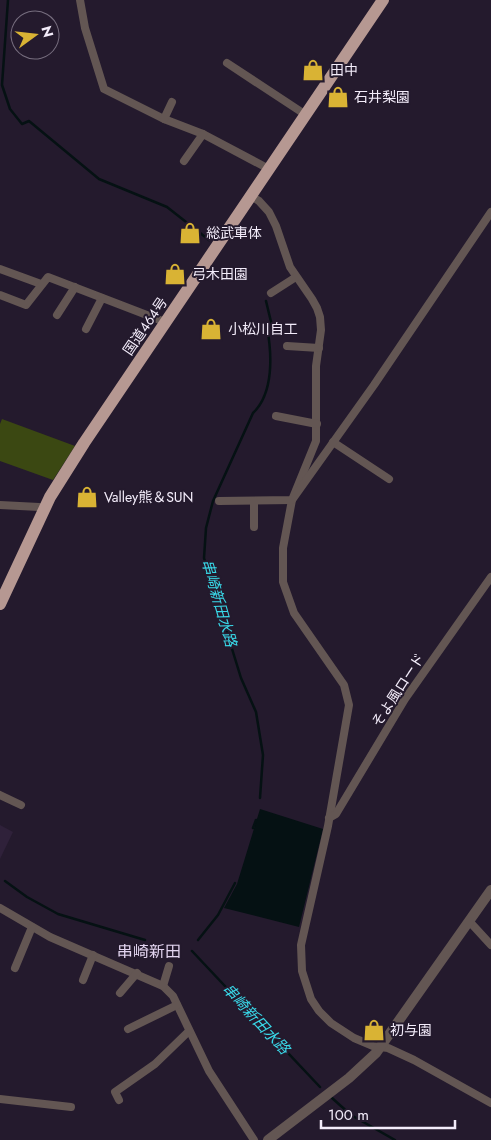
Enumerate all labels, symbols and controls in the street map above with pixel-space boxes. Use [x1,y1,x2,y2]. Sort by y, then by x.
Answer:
north arrow [10,10,60,60]
text: N [36,24,59,40]
shop icon: 田中 [300,57,326,83]
place label: 田中 [330,60,358,80]
shop icon: 石井梨園 [325,84,351,110]
place label: 石井梨園 [354,87,410,107]
shop icon: 総武車体 [177,220,203,246]
place label: 総武車体 [206,223,262,243]
shop icon: 弓木田園 [162,261,188,287]
place label: 弓木田園 [192,264,248,284]
street label: 国道464号 [118,293,172,359]
shop icon: 小松川自工 [198,316,224,342]
place label: 小松川自工 [228,319,298,339]
shop icon: Valley熊＆SUN [74,484,100,510]
place label: Valley熊＆SUN [104,487,193,507]
water label: 串崎新田水路 [196,557,243,651]
street label: そよ風ロード [367,649,429,731]
district label: 串崎新田 [117,940,181,963]
water label: 串崎新田水路 [217,979,296,1061]
shop icon: 初与園 [361,1017,387,1043]
place label: 初与園 [390,1020,432,1040]
scale bar [321,1098,455,1130]
text: 100 m [328,1104,369,1126]

